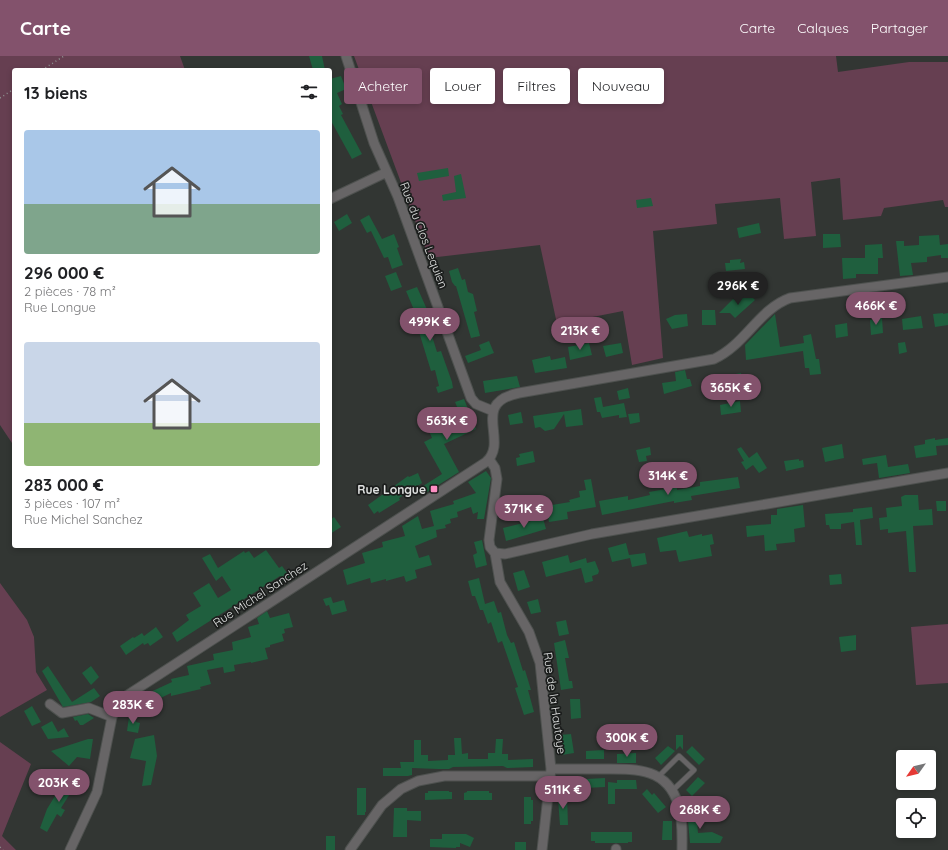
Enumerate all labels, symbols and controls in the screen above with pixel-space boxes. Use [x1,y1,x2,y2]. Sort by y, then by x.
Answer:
text: Carte [20,16,71,40]
text: Carte [740,19,775,37]
text: Calques [797,19,849,37]
text: Partager [871,19,928,37]
chip: Acheter [344,68,422,104]
chip: Louer [430,68,495,104]
chip: Filtres [503,68,570,104]
chip: Nouveau [578,68,664,104]
icon: filters [298,81,320,103]
text: 13 biens [24,82,88,103]
icon: home [136,156,208,228]
street label: Rue du Clos Lequien [397,180,451,290]
text: 296 000 € [24,262,104,283]
pin: 296K € [705,272,771,306]
text: 296K € [717,277,759,293]
text: 2 pièces · 78 m² [24,283,116,299]
pin: 466K € [843,292,909,326]
text: 466K € [855,297,897,313]
text: Rue Longue [24,299,96,315]
pin: 499K € [397,308,463,342]
text: 499K € [409,313,451,329]
pin: 213K € [547,317,613,351]
text: 213K € [560,322,600,338]
icon: home [136,368,208,440]
pin: 365K € [698,374,764,408]
text: 365K € [710,379,752,395]
pin: 563K € [414,407,480,441]
text: 563K € [426,412,468,428]
pin: 314K € [635,462,701,496]
text: 314K € [648,467,688,483]
text: 283 000 € [24,474,104,495]
place label: Rue Longue [357,482,426,497]
marker: Rue Longue [429,484,439,494]
text: 3 pièces · 107 m² [24,495,120,511]
pin: 371K € [491,495,557,529]
text: 371K € [504,500,544,516]
text: Rue Michel Sanchez [24,511,143,527]
street label: Rue Michel Sanchez [210,558,310,630]
street label: Rue de la Hautoye [540,651,570,755]
pin: 283K € [100,691,166,725]
text: 283K € [112,696,154,712]
pin: 300K € [594,724,660,758]
text: 300K € [605,729,649,745]
north arrow [896,750,936,790]
map controls [896,750,936,838]
pin: 203K € [26,769,92,803]
text: 203K € [38,774,80,790]
pin: 511K € [530,776,596,810]
text: 511K € [544,781,582,797]
pin: 268K € [667,796,733,830]
button: locate [896,798,936,838]
text: 268K € [679,801,721,817]

